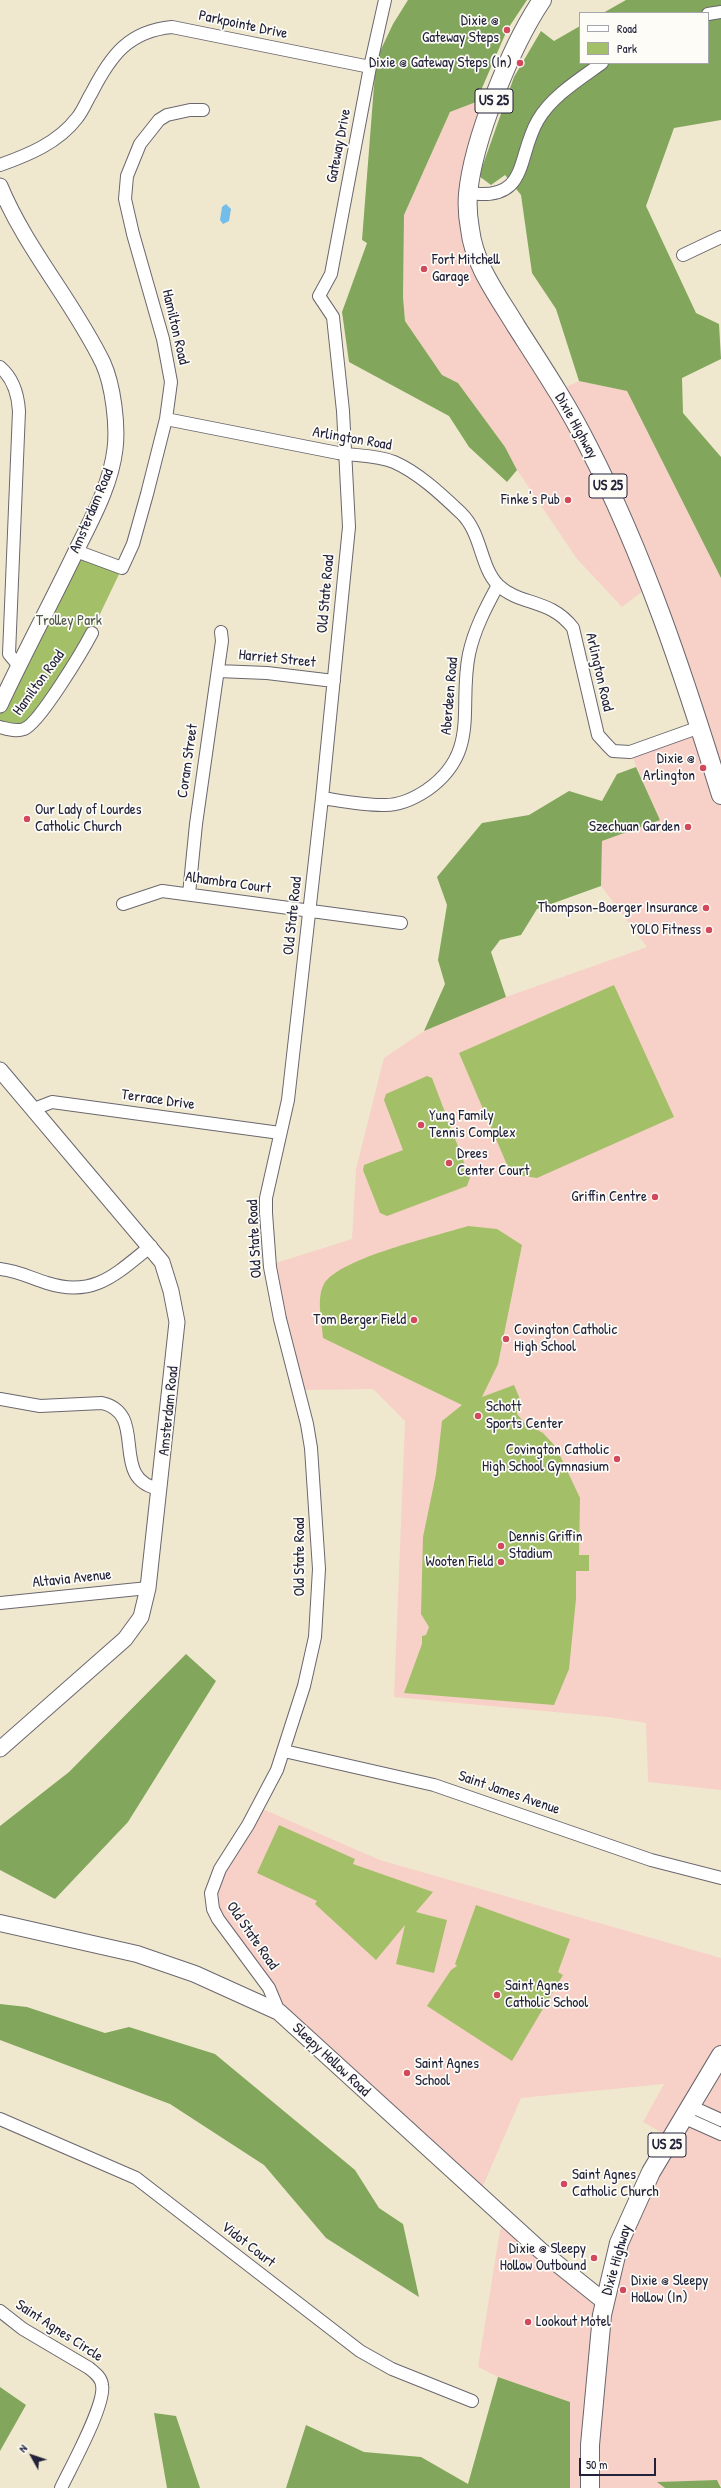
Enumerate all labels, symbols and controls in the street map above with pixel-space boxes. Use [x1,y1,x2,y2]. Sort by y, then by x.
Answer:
street label: Parkpointe Drive [197,7,289,43]
place label: Dixie @ Gateway Steps [422,12,499,47]
legend [579,12,709,64]
text: Road [617,20,637,37]
marker: Dixie @ Gateway Steps [502,25,512,35]
text: Park [617,40,637,57]
place label: Dixie @ Gateway Steps (In) [369,54,512,72]
marker: Dixie @ Gateway Steps (In) [515,58,525,68]
road number: US 25 [475,89,513,113]
street label: Gateway Drive [323,107,355,185]
place label: Fort Mitchell Garage [432,251,500,286]
marker: Fort Mitchell Garage [419,264,429,274]
street label: Hamilton Road [158,288,192,366]
street label: Dixie Highway [551,390,601,462]
street label: Arlington Road [311,423,393,455]
street label: Amsterdam Road [66,466,118,556]
road number: US 25 [589,474,627,498]
place label: Finke's Pub [501,491,560,509]
marker: Finke's Pub [563,495,573,505]
street label: Old State Road [314,554,338,634]
park label: Trolley Park [36,612,102,630]
street label: Arlington Road [581,631,617,713]
street label: Harriet Street [238,646,316,672]
street label: Hamilton Road [9,647,69,719]
street label: Aberdeen Road [438,656,462,736]
street label: Coram Street [174,723,202,799]
place label: Dixie @ Arlington [643,750,695,785]
marker: Dixie @ Arlington [698,763,708,773]
place label: Our Lady of Lourdes Catholic Church [35,801,142,836]
marker: Our Lady of Lourdes Catholic Church [22,814,32,824]
place label: Szechuan Garden [589,818,680,836]
marker: Szechuan Garden [683,822,693,832]
street label: Alhambra Court [184,868,272,898]
street label: Old State Road [280,876,306,956]
place label: Thompson-Boerger Insurance [538,899,698,917]
marker: Thompson-Boerger Insurance [701,903,711,913]
place label: YOLO Fitness [630,921,701,939]
marker: YOLO Fitness [704,925,714,935]
street label: Terrace Drive [120,1086,196,1114]
place label: Yung Family Tennis Complex [429,1107,516,1142]
marker: Yung Family Tennis Complex [416,1120,426,1130]
place label: Drees Center Court [457,1145,530,1180]
marker: Drees Center Court [444,1158,454,1168]
place label: Griffin Centre [571,1188,647,1206]
marker: Griffin Centre [650,1192,660,1202]
street label: Old State Road [244,1199,266,1279]
place label: Tom Berger Field [313,1311,406,1329]
marker: Tom Berger Field [409,1315,419,1325]
place label: Covington Catholic High School [514,1321,617,1356]
marker: Covington Catholic High School [501,1334,511,1344]
street label: Amsterdam Road [155,1365,183,1457]
place label: Schott Sports Center [486,1398,563,1433]
marker: Schott Sports Center [473,1411,483,1421]
place label: Covington Catholic High School Gymnasium [482,1441,609,1476]
marker: Covington Catholic High School Gymnasium [612,1454,622,1464]
street label: Old State Road [291,1518,309,1596]
place label: Dennis Griffin Stadium [509,1528,583,1563]
marker: Dennis Griffin Stadium [496,1541,506,1551]
place label: Wooten Field [426,1553,493,1571]
marker: Wooten Field [496,1557,506,1567]
street label: Altavia Avenue [32,1566,112,1592]
street label: Saint James Avenue [456,1767,562,1819]
street label: Old State Road [222,1899,282,1973]
place label: Saint Agnes Catholic School [505,1977,588,2012]
marker: Saint Agnes Catholic School [492,1990,502,2000]
street label: Sleepy Hollow Road [288,2019,374,2101]
place label: Saint Agnes School [415,2055,479,2090]
marker: Saint Agnes School [402,2068,412,2078]
road number: US 25 [648,2133,686,2157]
place label: Saint Agnes Catholic Church [572,2166,659,2201]
marker: Saint Agnes Catholic Church [559,2179,569,2189]
street label: Vidot Court [217,2218,279,2272]
street label: Dixie Highway [598,2223,636,2297]
place label: Dixie @ Sleepy Hollow Outbound [500,2240,586,2275]
marker: Dixie @ Sleepy Hollow Outbound [589,2253,599,2263]
place label: Dixie @ Sleepy Hollow (In) [631,2272,708,2307]
marker: Dixie @ Sleepy Hollow (In) [618,2285,628,2295]
street label: Saint Agnes Circle [12,2296,106,2366]
place label: Lookout Motel [536,2313,611,2331]
marker: Lookout Motel [523,2317,533,2327]
north arrow [12,2436,52,2476]
text: N [16,2442,30,2455]
scale bar [581,2450,658,2476]
text: 50 m [586,2456,607,2473]

